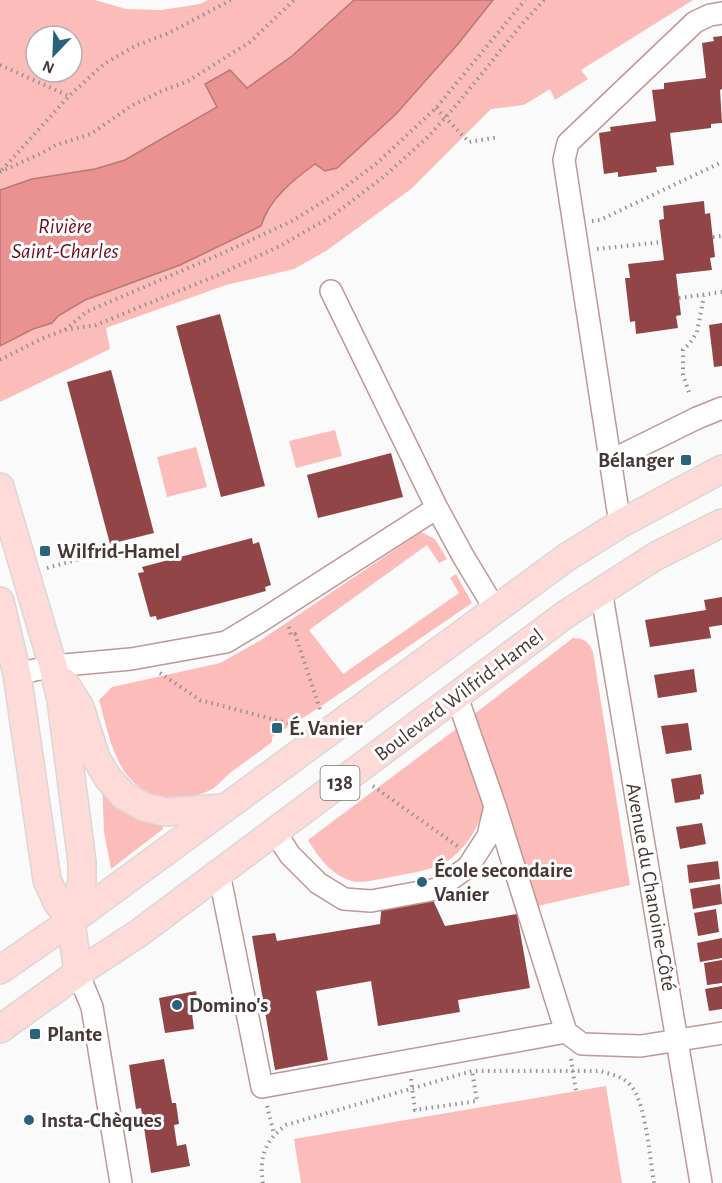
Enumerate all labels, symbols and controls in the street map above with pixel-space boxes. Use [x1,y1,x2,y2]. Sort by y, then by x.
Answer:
north arrow [24,24,84,84]
text: N [40,57,57,76]
water label: Rivière Saint-Charles [12,215,118,262]
place label: Bélanger [598,450,675,471]
marker: Bélanger [679,453,693,467]
place label: Wilfrid-Hamel [57,541,180,562]
marker: Wilfrid-Hamel [38,544,52,558]
street label: Boulevard Wilfrid-Hamel [371,625,547,765]
place label: É. Vanier [289,715,363,739]
marker: É. Vanier [270,721,284,735]
road number: 138 [320,766,360,800]
street label: Avenue du Chanoine-Côté [622,781,680,993]
place label: École secondaire Vanier [434,857,573,905]
marker: École secondaire Vanier [415,875,429,889]
place label: Domino's [189,995,268,1016]
marker: Domino's [170,998,184,1012]
place label: Plante [47,1024,102,1045]
marker: Plante [28,1027,42,1041]
place label: Insta-Chèques [41,1110,162,1131]
marker: Insta-Chèques [22,1113,36,1127]

